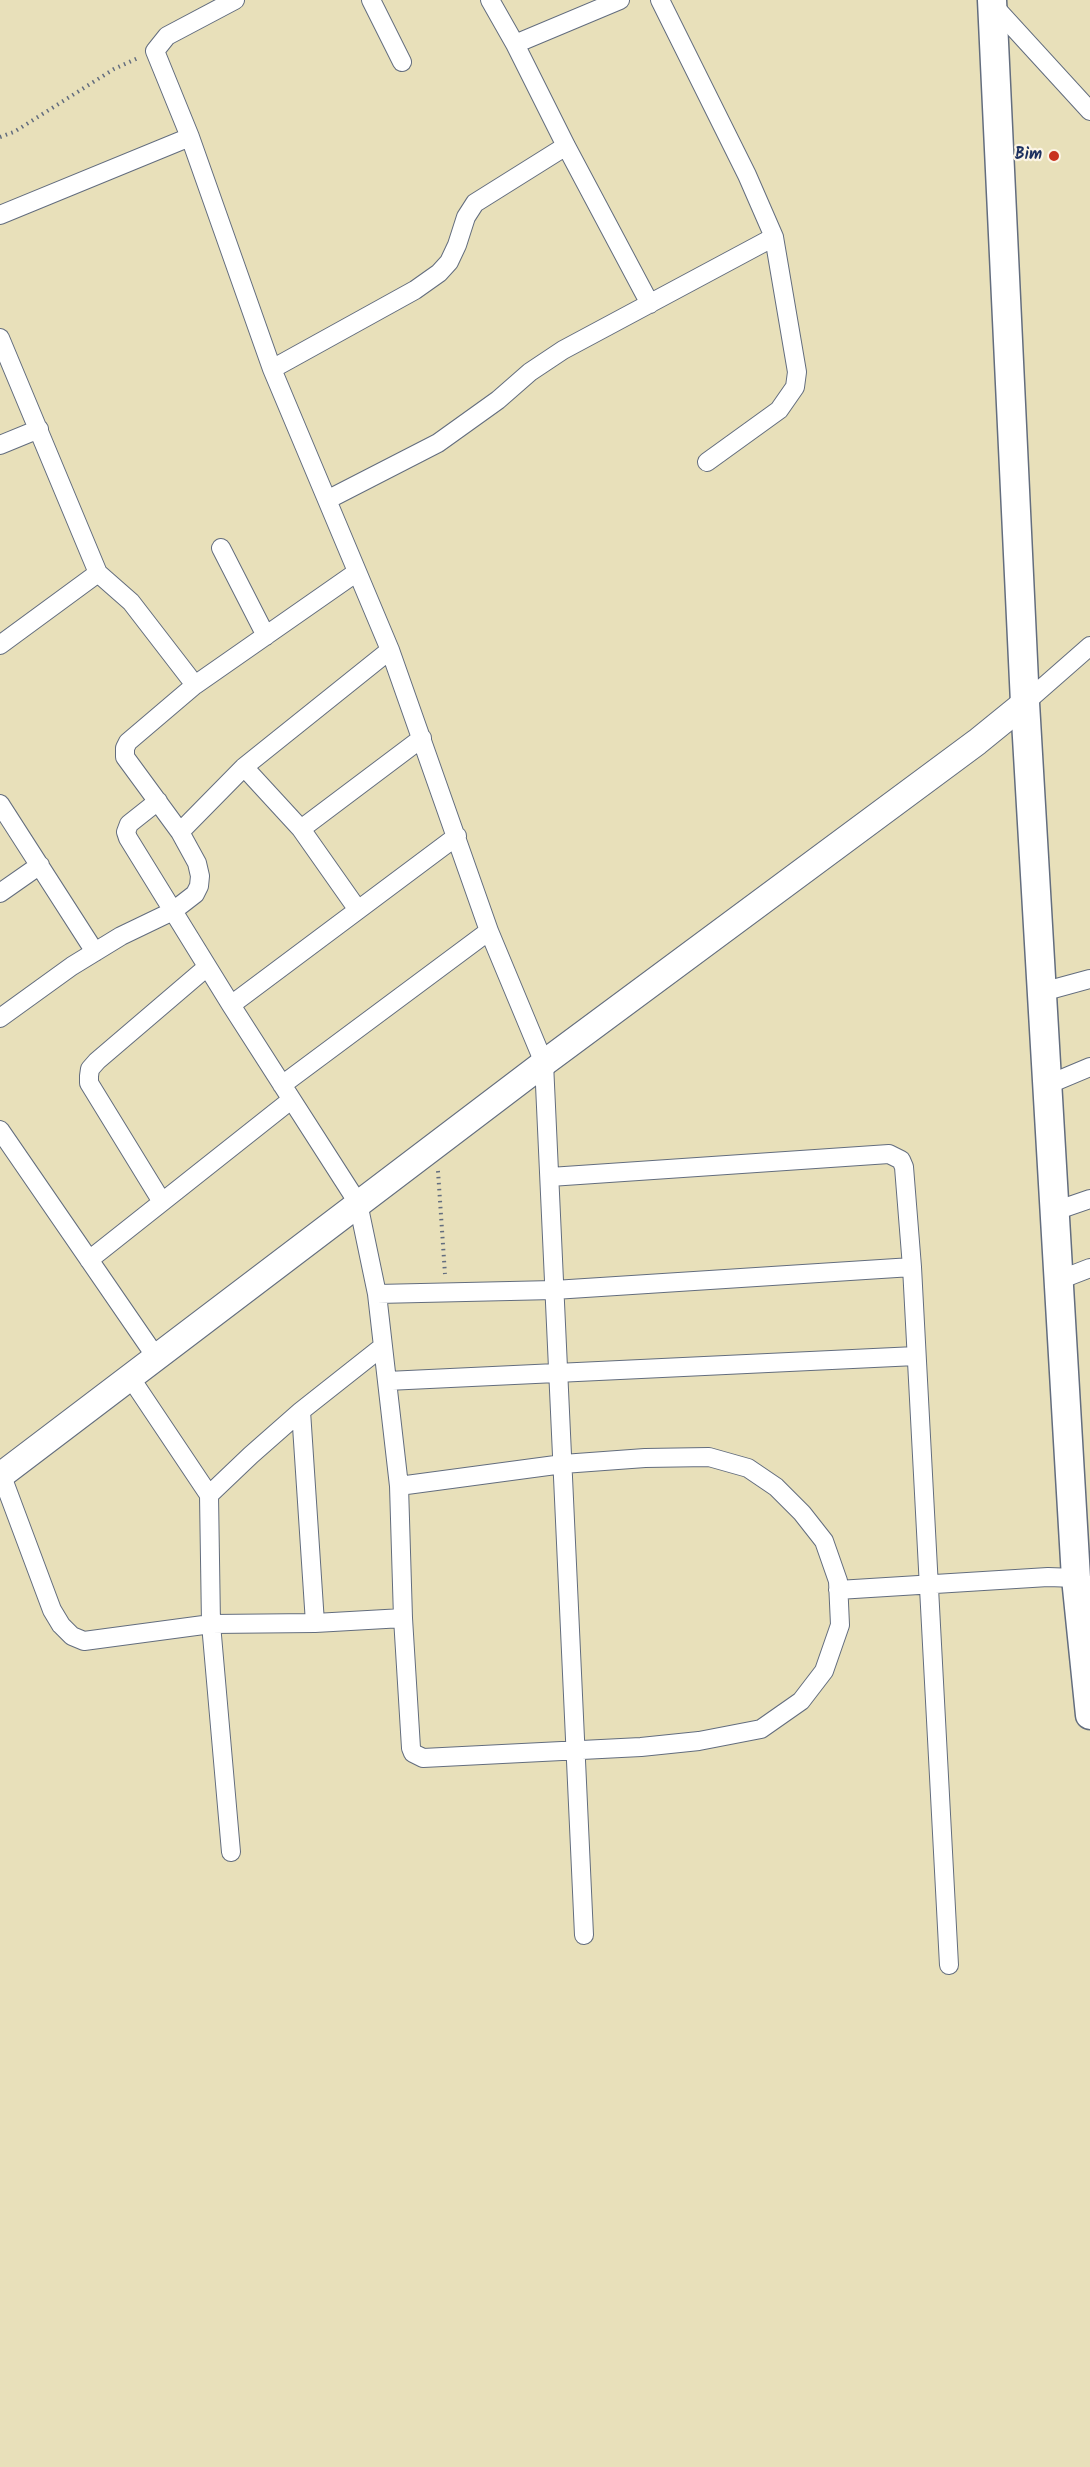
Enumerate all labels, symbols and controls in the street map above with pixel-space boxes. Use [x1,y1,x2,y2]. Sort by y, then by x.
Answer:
place label: Bim [1015,146,1042,166]
marker: Bim [1047,149,1061,163]

